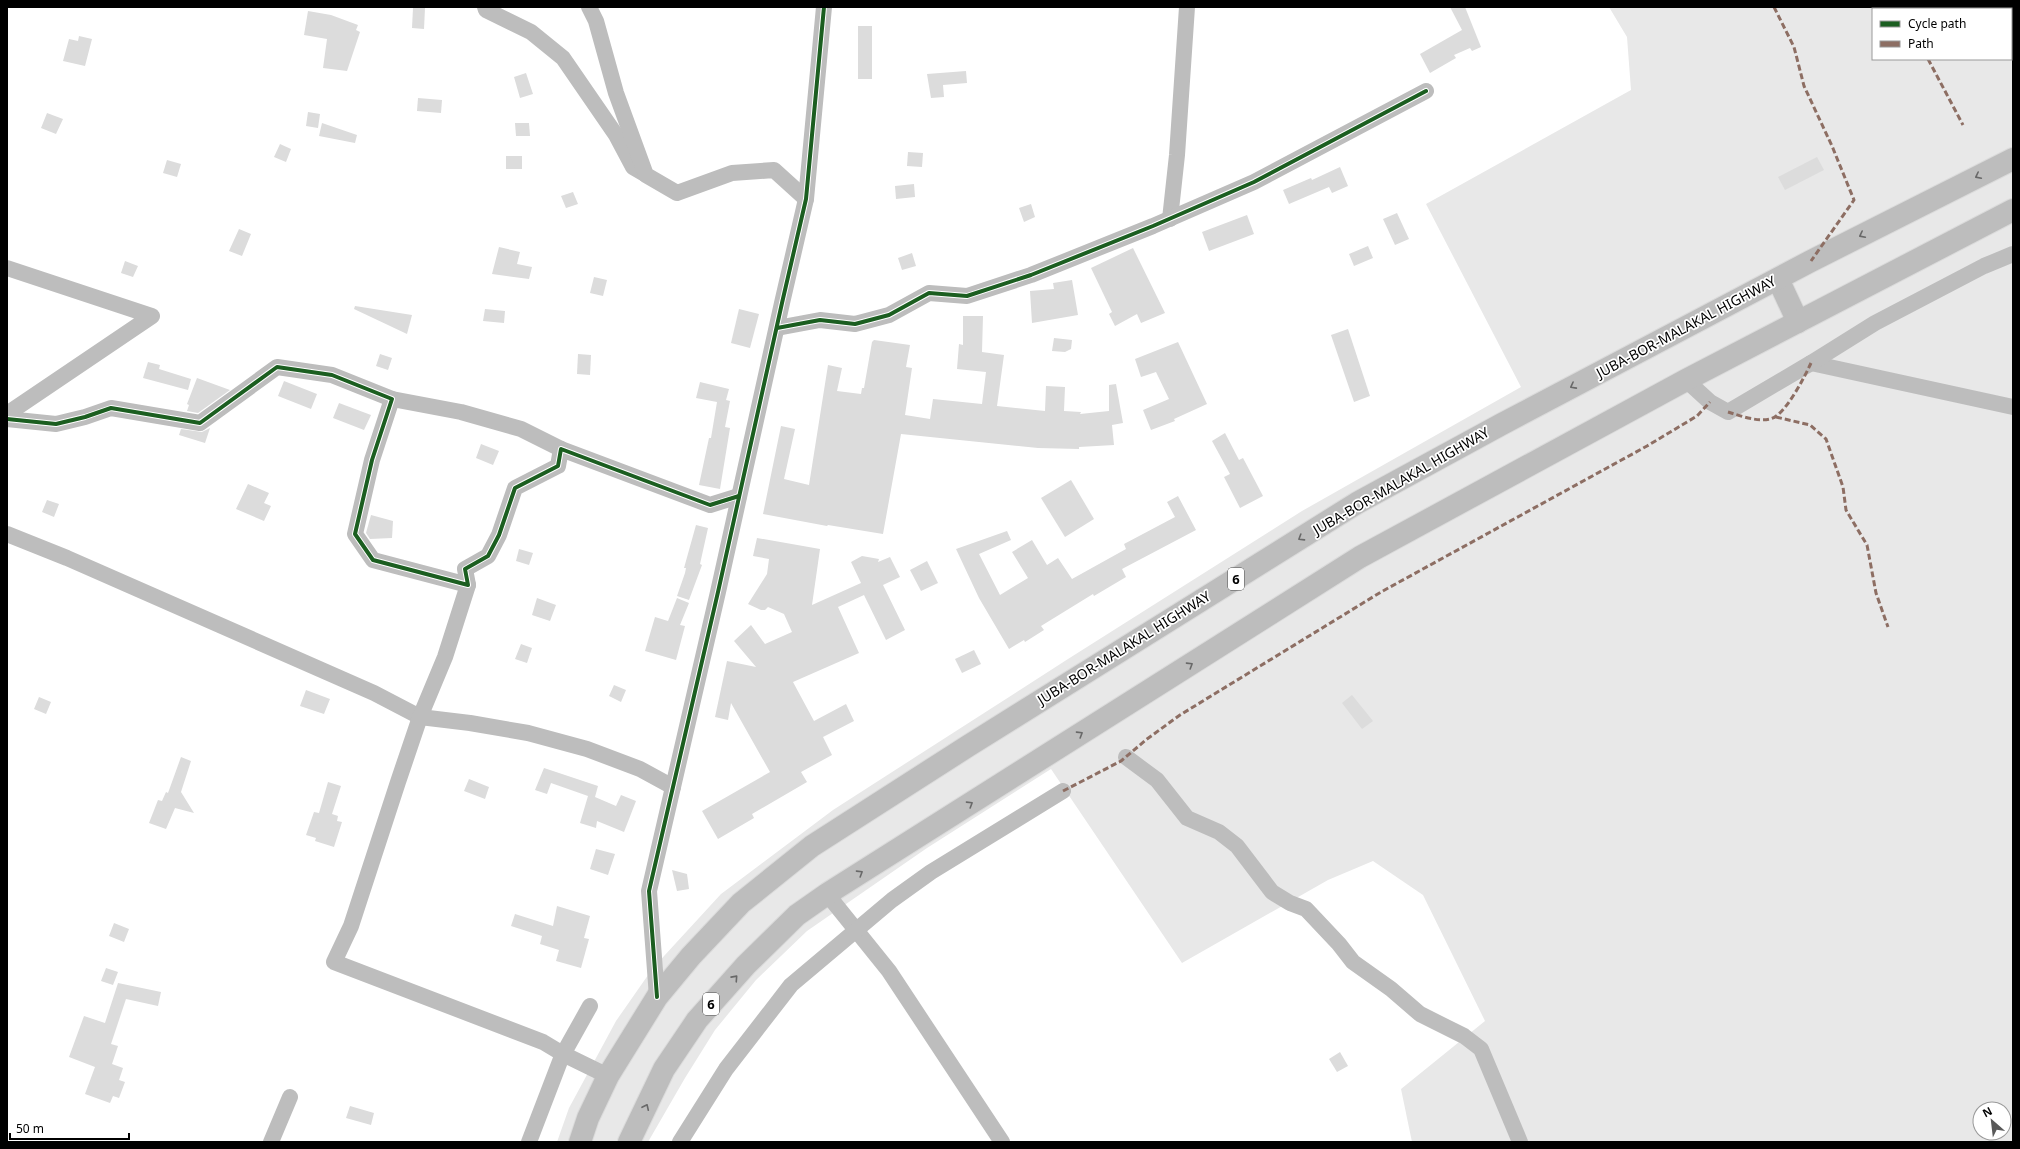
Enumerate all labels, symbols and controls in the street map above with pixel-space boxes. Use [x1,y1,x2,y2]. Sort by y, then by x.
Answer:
legend [1872,8,2012,60]
text: Cycle path [1908,15,1966,32]
text: Path [1908,35,1934,52]
one-way arrow [1975,171,1982,179]
one-way arrow [1859,230,1867,238]
street label: JUBA-BOR-MALAKAL HIGHWAY [1591,271,1779,383]
one-way arrow [1570,381,1578,389]
street label: JUBA-BOR-MALAKAL HIGHWAY [1307,422,1492,540]
one-way arrow [1298,533,1305,541]
road number: 6 [1228,568,1244,590]
street label: JUBA-BOR-MALAKAL HIGHWAY [1032,586,1214,710]
one-way arrow [1186,662,1193,670]
one-way arrow [1076,732,1083,739]
one-way arrow [966,801,973,809]
one-way arrow [856,871,863,878]
one-way arrow [730,975,737,982]
road number: 6 [703,993,719,1015]
north arrow [1972,1101,2012,1141]
one-way arrow [641,1103,649,1111]
text: N [1980,1103,1995,1120]
scale bar [10,1115,129,1141]
text: 50 m [16,1120,44,1137]

